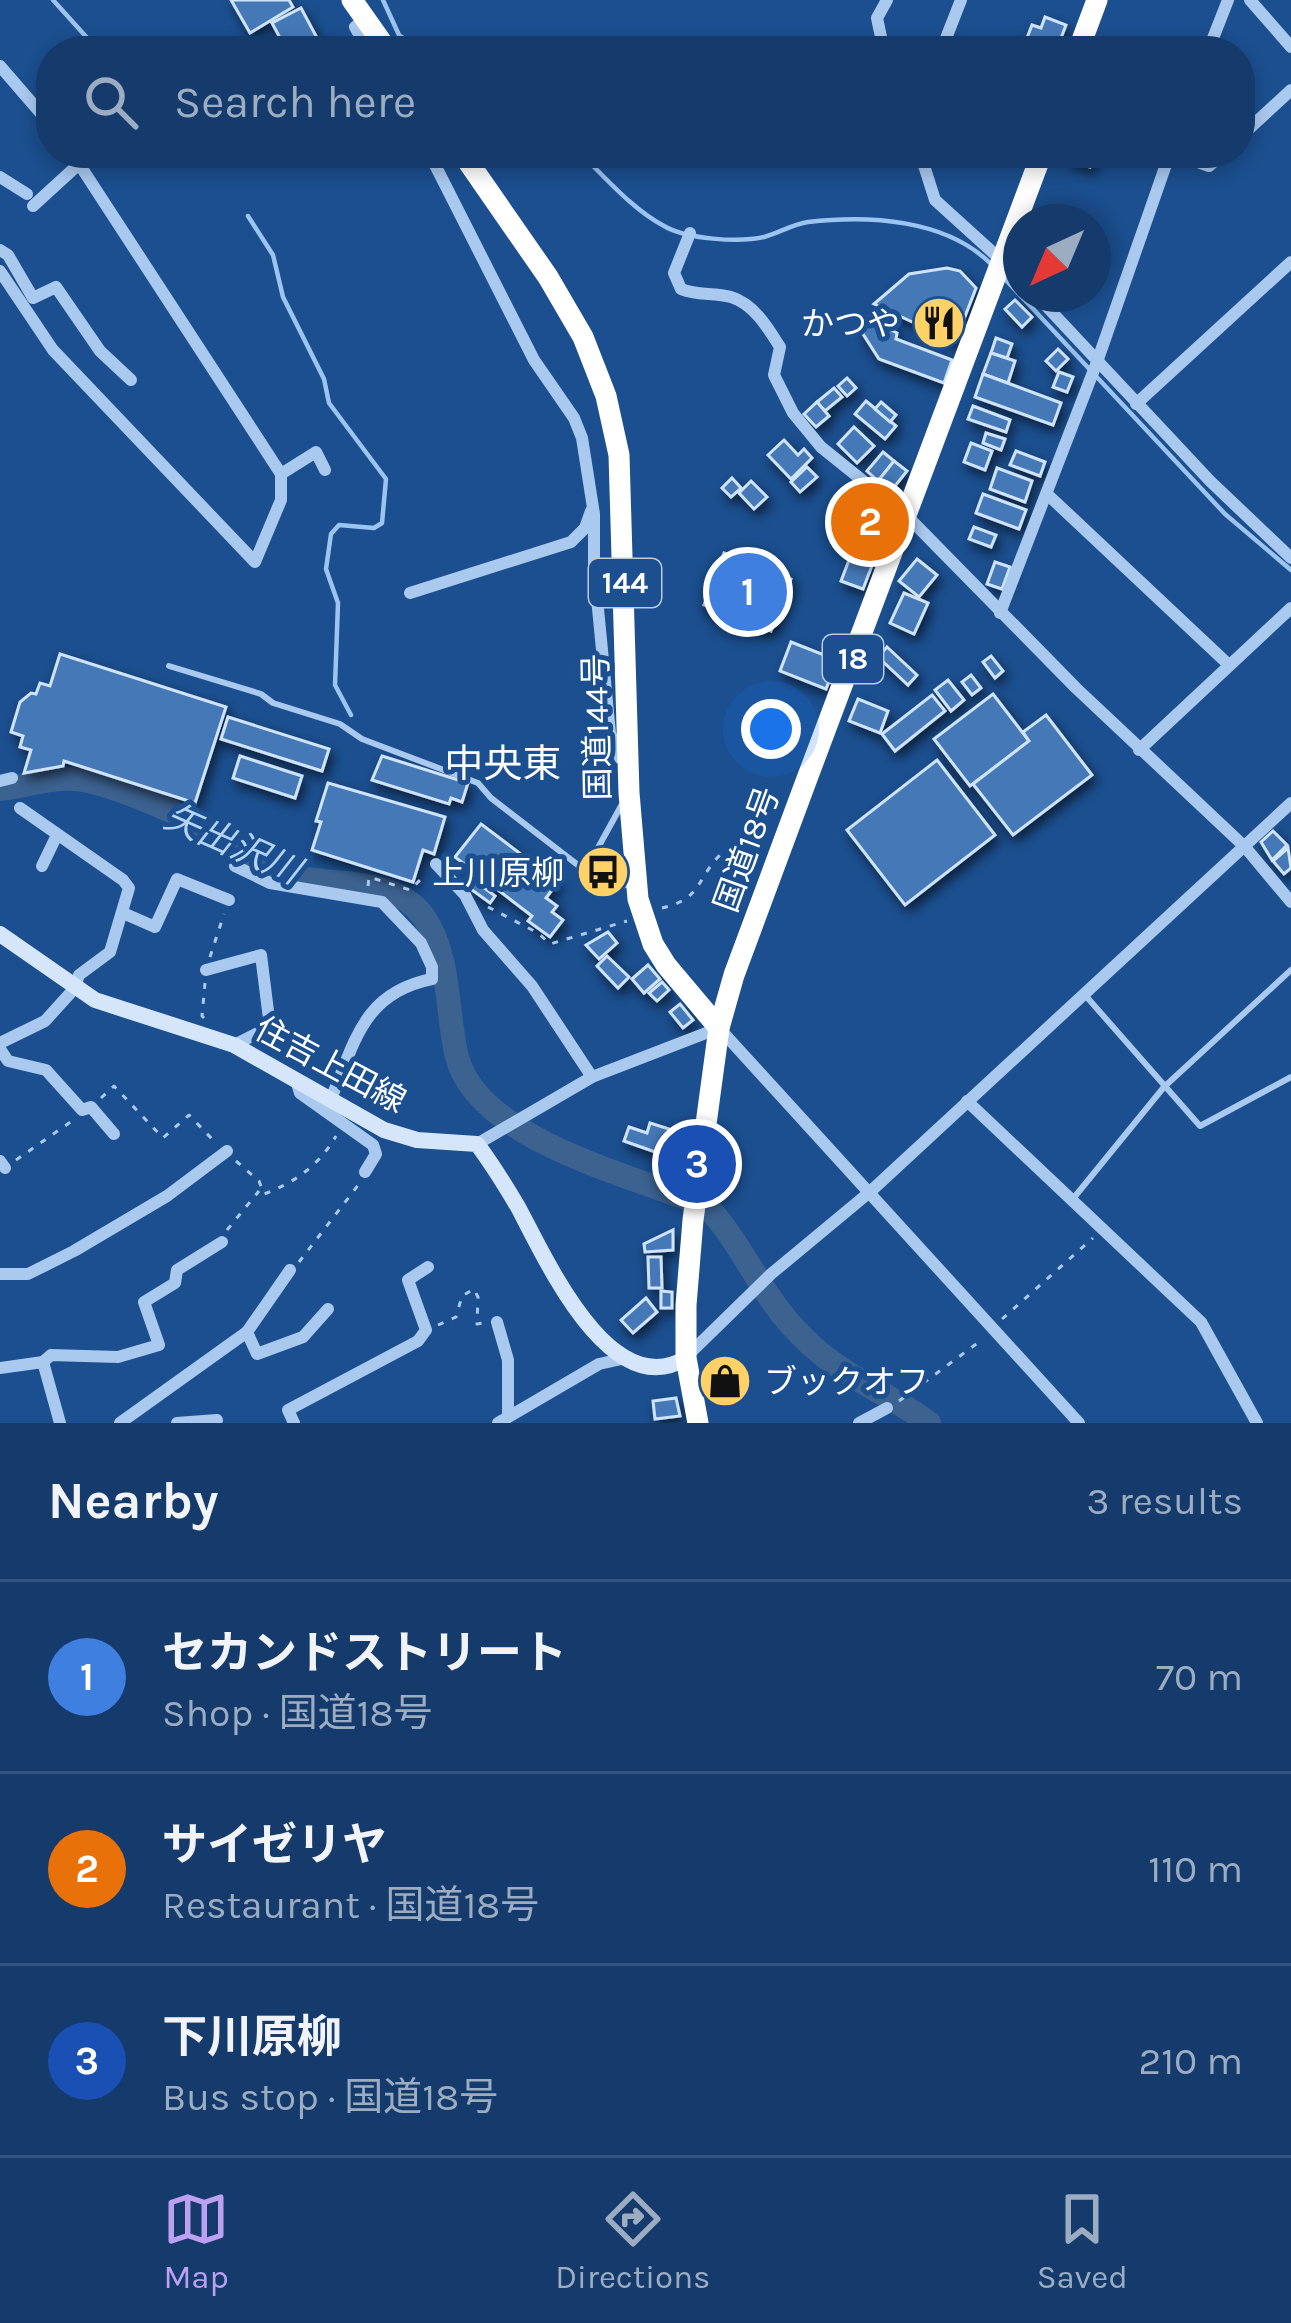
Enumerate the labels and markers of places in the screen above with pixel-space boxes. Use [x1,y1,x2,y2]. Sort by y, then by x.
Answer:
restaurant icon: かつや [911,295,967,351]
place label: かつや [801,305,900,343]
pin: 2 [831,477,909,567]
pin: 1 [709,547,787,637]
bus stop icon: 上川原柳 [575,844,631,900]
place label: 上川原柳 [432,854,564,892]
pin: 3 [658,1119,736,1209]
shop icon: ブックオフ [697,1353,753,1409]
place label: ブックオフ [764,1363,929,1401]

